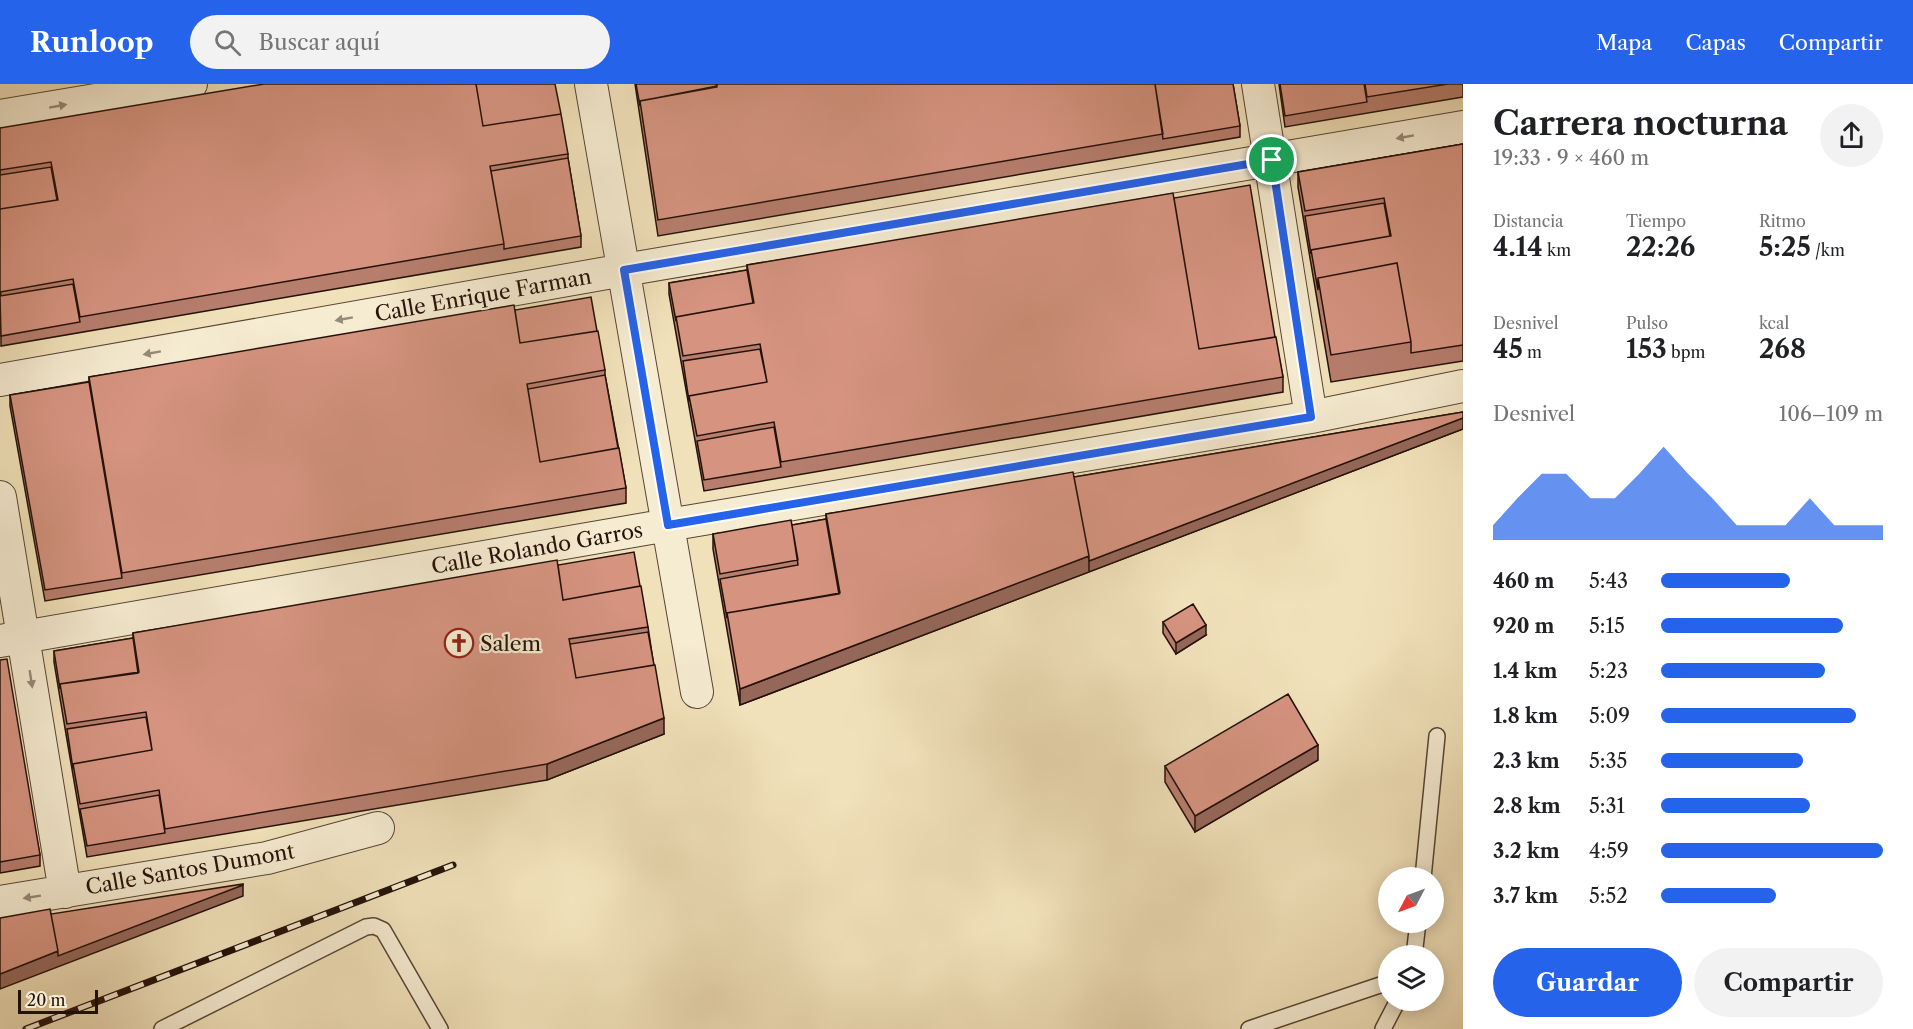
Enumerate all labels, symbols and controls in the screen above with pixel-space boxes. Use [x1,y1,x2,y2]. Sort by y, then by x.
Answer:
search box [190,15,610,69]
text: Runloop [30,25,154,59]
icon: search [211,26,244,59]
text: Buscar aquí [259,29,380,56]
text: Mapa [1596,30,1652,55]
text: Capas [1685,30,1746,55]
text: Compartir [1779,30,1883,55]
one-way arrow [48,102,67,111]
text: Carrera nocturna [1493,103,1788,144]
button: share [1820,104,1883,167]
one-way arrow [1396,133,1415,142]
pin [1246,134,1297,185]
icon: arrive [1255,143,1288,176]
text: 19:33 · 9 × 460 m [1493,146,1649,170]
text: Distancia [1493,211,1564,231]
text: Tiempo [1626,211,1686,231]
text: Ritmo [1759,211,1806,231]
text: 4.14 [1493,231,1543,263]
text: 22:26 [1626,231,1695,263]
text: 5:25 [1759,231,1811,263]
text: km [1543,240,1571,260]
text: /km [1811,240,1845,260]
street label: Calle Enrique Farman [373,264,593,326]
text: Desnivel [1493,313,1559,333]
text: Pulso [1626,313,1668,333]
text: kcal [1759,313,1789,333]
one-way arrow [334,315,353,324]
text: 45 [1493,333,1523,365]
text: 153 [1626,333,1667,365]
text: 268 [1759,333,1806,365]
text: m [1523,342,1542,362]
text: bpm [1667,342,1705,362]
one-way arrow [142,349,161,358]
text: Desnivel [1493,402,1575,426]
text: 106–109 m [1779,402,1883,426]
street label: Calle Rolando Garros [429,517,645,579]
text: 460 m [1493,569,1555,593]
text: 5:43 [1589,569,1628,593]
text: 920 m [1493,614,1554,638]
text: 5:15 [1589,614,1625,638]
church icon: Salem [443,627,475,659]
place label: Salem [480,631,542,656]
text: 1.4 km [1493,659,1558,683]
text: 5:23 [1589,659,1628,683]
one-way arrow [26,670,35,689]
text: 1.8 km [1493,704,1558,728]
text: 5:09 [1589,704,1630,728]
text: 2.3 km [1493,749,1560,773]
text: 5:35 [1589,749,1627,773]
text: 2.8 km [1493,794,1561,818]
text: 5:31 [1589,794,1625,818]
street label: Calle Santos Dumont [84,838,297,900]
text: 3.2 km [1493,839,1560,863]
text: 4:59 [1589,839,1629,863]
north arrow [1378,867,1444,933]
map controls [1378,867,1444,1011]
text: 3.7 km [1493,884,1558,908]
text: 5:52 [1589,884,1628,908]
one-way arrow [23,893,42,902]
button: layers [1378,945,1444,1011]
button: Guardar [1493,948,1682,1017]
button: Compartir [1694,948,1883,1017]
scale bar [18,987,98,1014]
text: 20 m [27,990,66,1010]

